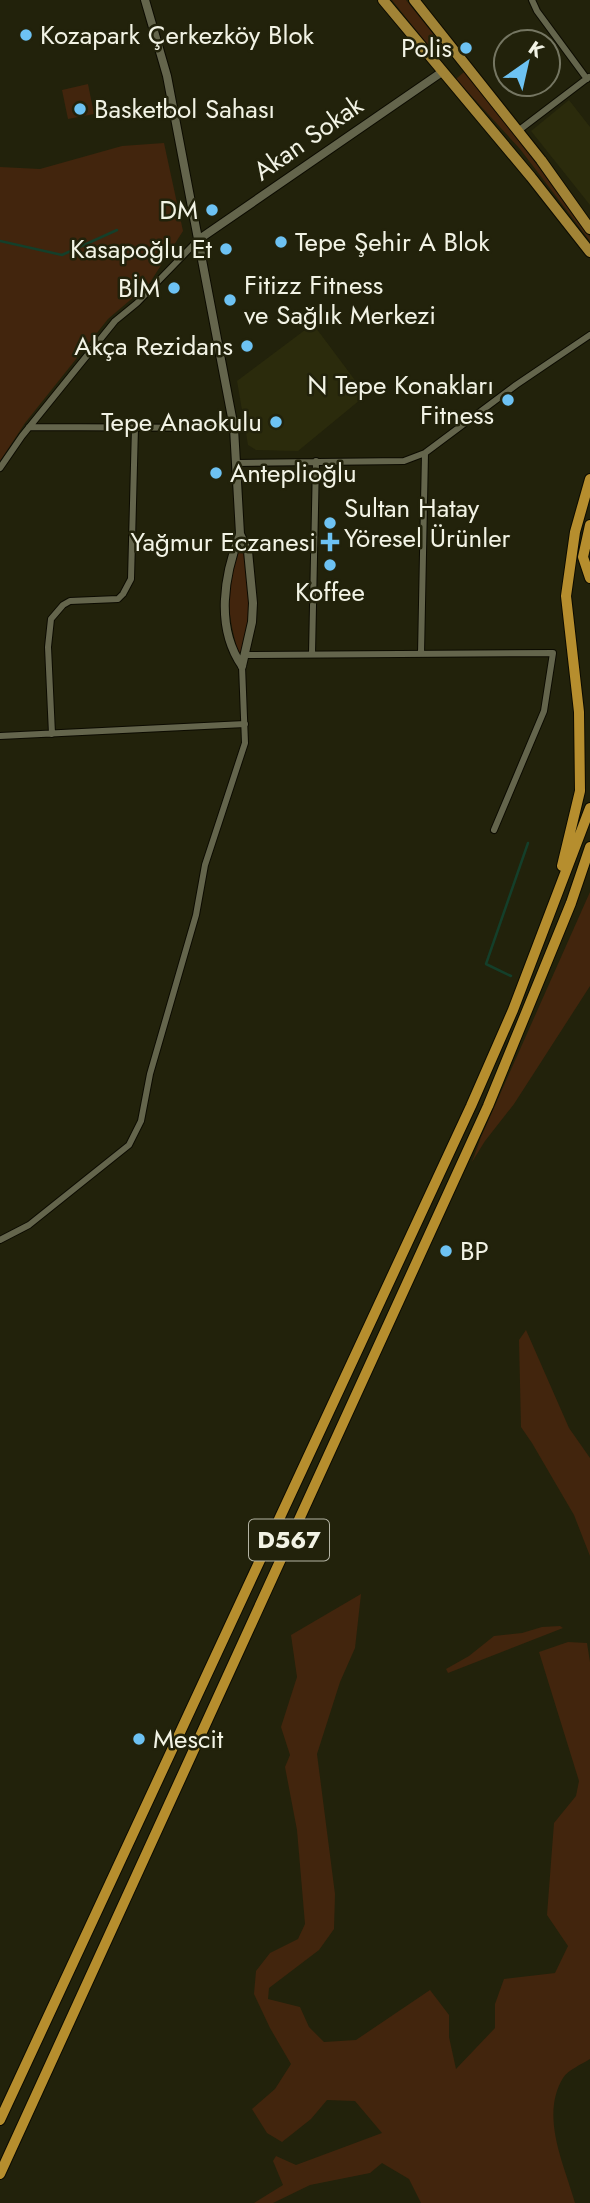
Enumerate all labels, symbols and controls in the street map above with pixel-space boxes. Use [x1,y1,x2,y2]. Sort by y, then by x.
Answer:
place label: Kozapark Çerkezköy Blok [40,16,315,54]
marker: Kozapark Çerkezköy Blok [18,27,34,43]
north arrow [492,28,562,98]
place label: Polis [401,29,452,67]
text: K [523,34,550,65]
marker: Polis [458,40,474,56]
street label: Akan Sokak [245,86,371,190]
place label: Basketbol Sahası [94,90,275,128]
marker: Basketbol Sahası [72,101,88,117]
place label: DM [159,191,198,229]
marker: DM [204,202,220,218]
place label: Tepe Şehir A Blok [295,223,490,261]
place label: Kasapoğlu Et [70,230,213,268]
marker: Tepe Şehir A Blok [273,234,289,250]
marker: Kasapoğlu Et [218,241,234,257]
place label: Fitizz Fitness ve Sağlık Merkezi [244,266,436,334]
place label: BİM [118,269,160,307]
marker: BİM [166,280,182,296]
marker: Fitizz Fitness ve Sağlık Merkezi [222,292,238,308]
place label: Akça Rezidans [74,327,233,365]
marker: Akça Rezidans [239,338,255,354]
place label: N Tepe Konakları Fitness [307,366,494,434]
marker: N Tepe Konakları Fitness [500,392,516,408]
place label: Tepe Anaokulu [101,403,262,441]
marker: Tepe Anaokulu [268,414,284,430]
place label: Anteplioğlu [230,454,357,492]
marker: Anteplioğlu [208,465,224,481]
place label: Sultan Hatay Yöresel Ürünler [344,489,511,557]
marker: Sultan Hatay Yöresel Ürünler [322,515,338,531]
place label: Yağmur Eczanesi [131,523,316,561]
marker: Yağmur Eczanesi [322,534,338,550]
marker: Koffee [322,557,338,573]
place label: Koffee [295,573,365,611]
place label: BP [460,1232,489,1270]
marker: BP [438,1243,454,1259]
road number: D567 [249,1520,329,1560]
place label: Mescit [153,1720,224,1758]
marker: Mescit [131,1731,147,1747]

